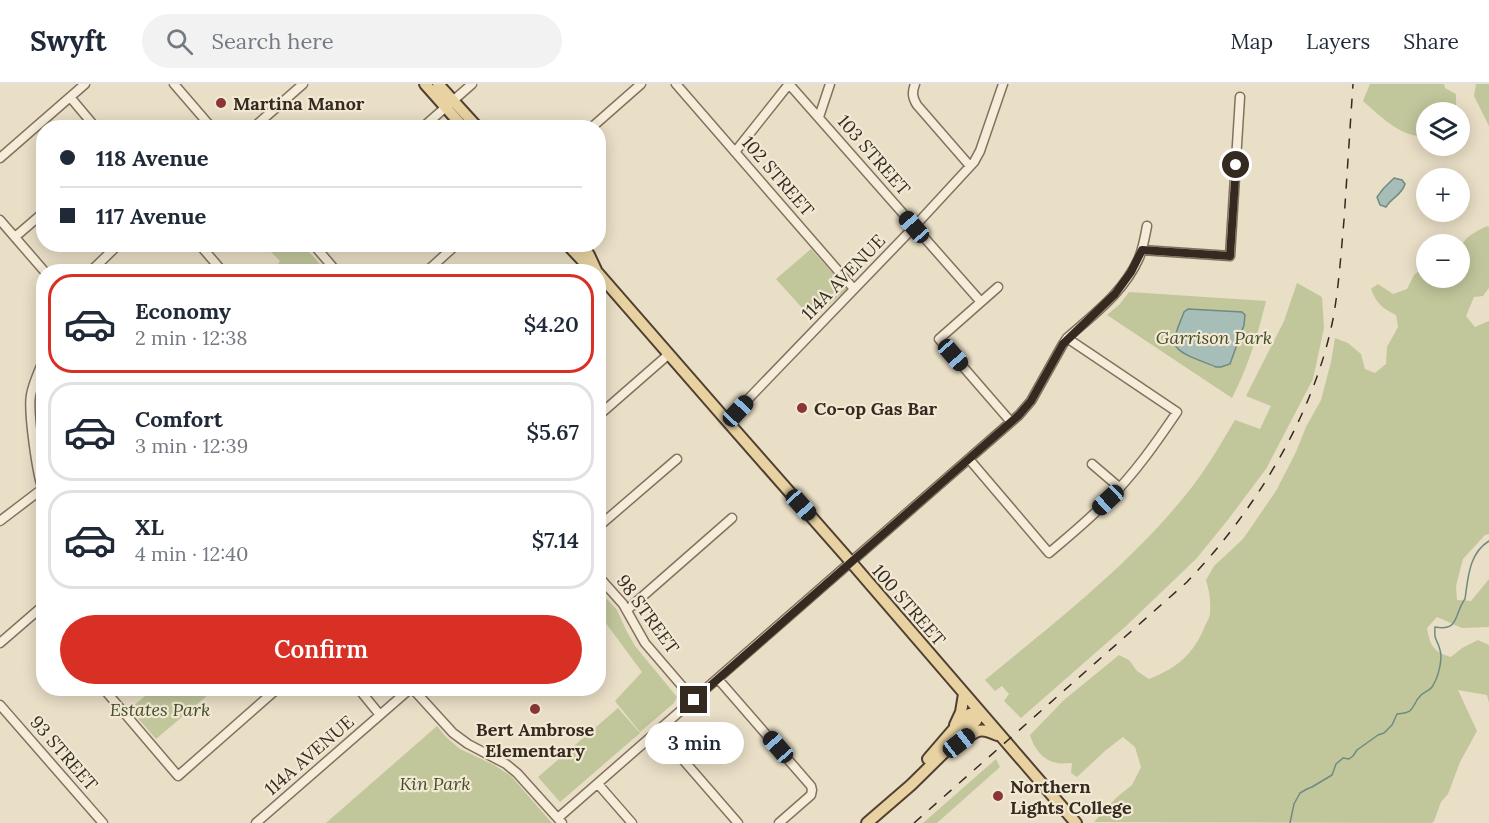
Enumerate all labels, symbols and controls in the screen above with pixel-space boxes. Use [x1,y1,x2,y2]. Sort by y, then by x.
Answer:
search box [142,14,562,68]
text: Swyft [30,23,106,59]
icon: search [163,25,196,58]
text: Search here [211,27,334,55]
text: Map [1230,28,1273,55]
text: Layers [1306,28,1370,55]
text: Share [1403,28,1459,55]
place label: Martina Manor [233,92,365,115]
marker: Martina Manor [214,96,228,110]
map controls [1416,102,1470,288]
button: layers [1416,102,1470,156]
street label: 103 STREET [833,110,916,200]
street label: 102 STREET [737,131,819,221]
text: 118 Avenue [96,144,209,172]
route start [1222,151,1249,178]
button: + [1416,168,1470,222]
text: 117 Avenue [96,202,206,230]
car [895,208,933,246]
street label: 114A AVENUE [796,229,890,325]
button: − [1416,234,1470,288]
icon: car [63,297,117,351]
text: Economy [135,297,231,325]
text: $4.20 [524,310,579,338]
text: 2 min · 12:38 [135,325,248,350]
park label: Garrison Park [1156,326,1272,349]
car [934,336,972,374]
car [719,392,757,430]
place label: Co-op Gas Bar [814,397,938,420]
marker: Co-op Gas Bar [795,401,809,415]
icon: car [63,405,117,459]
text: Comfort [135,405,223,433]
text: $5.67 [527,418,579,446]
text: 3 min · 12:39 [135,433,248,458]
car [1089,481,1127,519]
car [782,486,820,524]
icon: car [63,513,117,567]
text: XL [135,513,164,541]
text: $7.14 [532,526,579,554]
text: 4 min · 12:40 [135,541,249,566]
street label: 100 STREET [867,559,951,651]
street label: 98 STREET [612,570,685,658]
button: Confirm [60,615,582,684]
route end [680,686,707,713]
park label: Estates Park [110,698,210,721]
marker: Bert Ambrose Elementary [528,702,542,716]
street label: 114A AVENUE [260,710,358,800]
street label: 93 STREET [25,711,103,796]
place label: Bert Ambrose Elementary [476,718,594,762]
callout: 3 min [644,721,744,763]
car [939,725,979,761]
car [759,728,797,766]
text: 3 min [668,730,721,755]
park label: Kin Park [399,772,471,795]
place label: Northern Lights College [1010,775,1132,819]
marker: Northern Lights College [991,789,1005,803]

